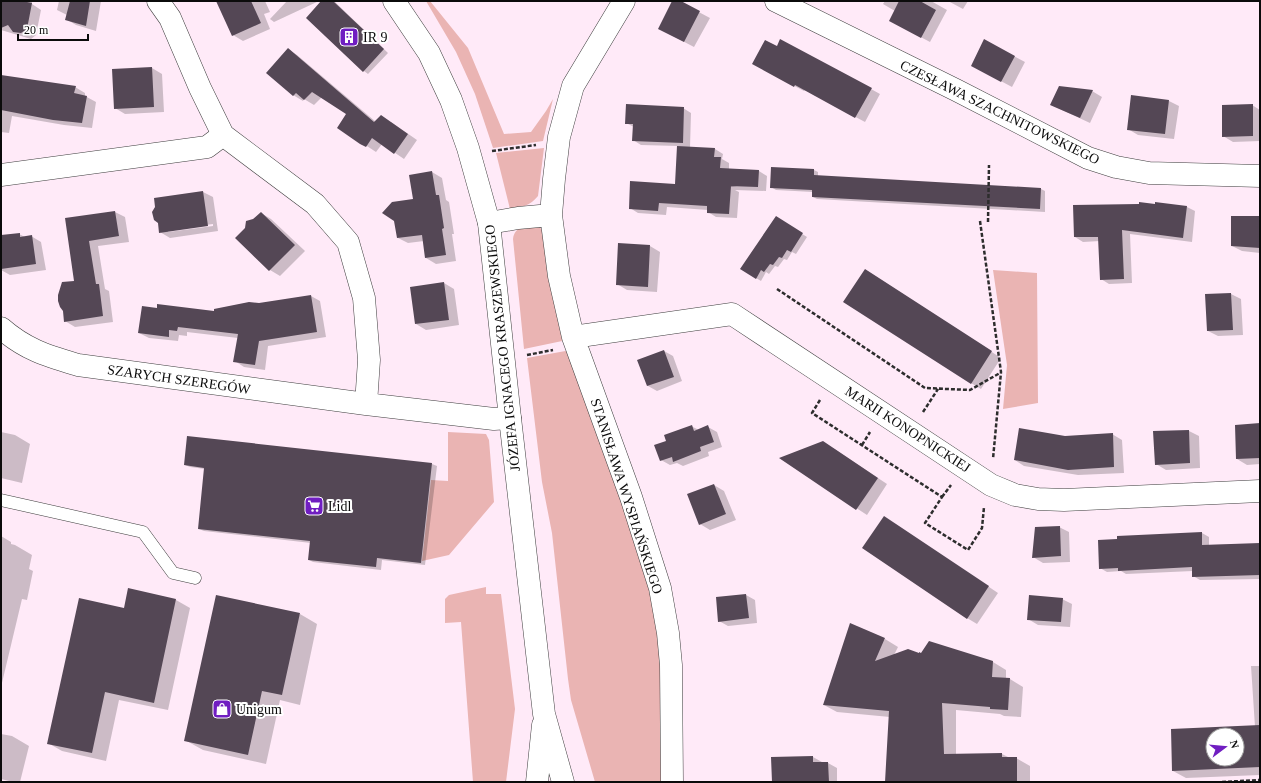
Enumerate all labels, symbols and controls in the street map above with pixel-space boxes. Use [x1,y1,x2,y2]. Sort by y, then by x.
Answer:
scale bar [18,16,88,42]
text: 20 m [24,23,49,37]
building icon: IR 9 [338,26,360,48]
place label: IR 9 [363,30,388,45]
street label: CZESŁAWA SZACHNITOWSKIEGO [898,58,1102,167]
street label: JÓZEFA IGNACEGO KRASZEWSKIEGO [481,224,523,472]
street label: SZARYCH SZEREGÓW [106,361,252,397]
street label: MARII KONOPNICKIEJ [842,383,973,476]
street label: STANISŁAWA WYSPIAŃSKIEGO [588,396,666,596]
supermarket icon: Lidl [303,495,325,517]
place label: Lidl [328,499,351,514]
shop icon: Unigum [211,698,233,720]
place label: Unigum [236,702,282,717]
north arrow [1205,727,1245,767]
text: N [1228,739,1241,750]

